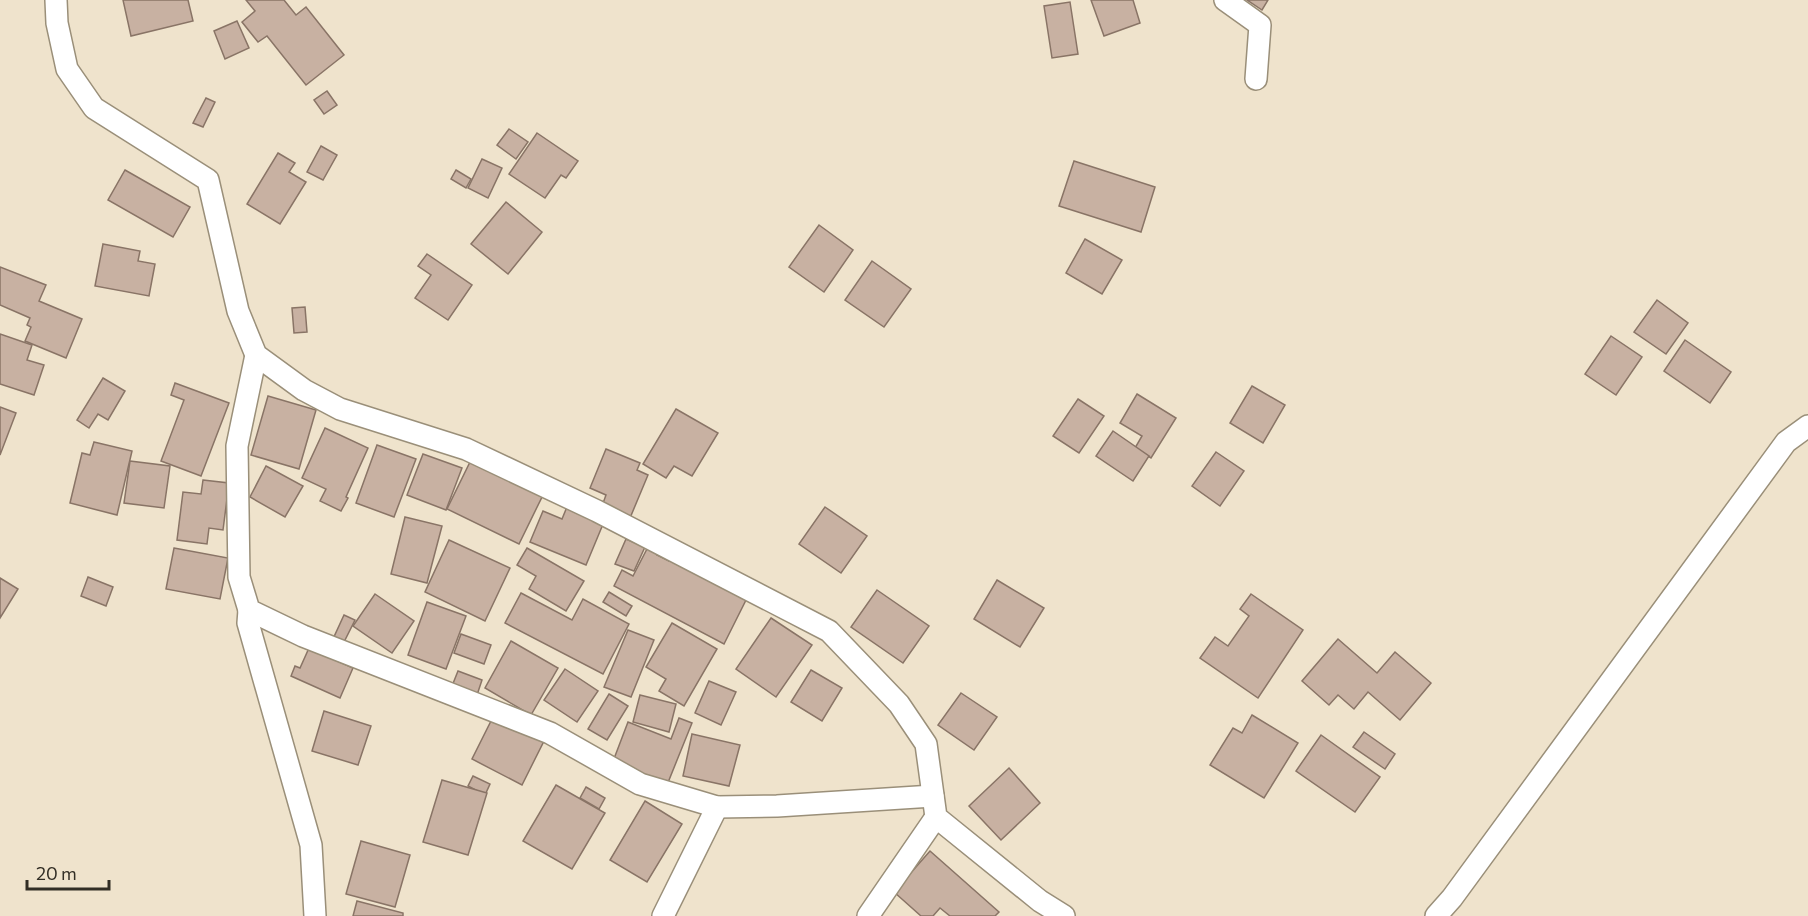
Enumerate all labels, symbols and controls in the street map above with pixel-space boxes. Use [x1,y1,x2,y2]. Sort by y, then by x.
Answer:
scale bar [27,853,110,891]
text: 20 m [36,862,77,884]

